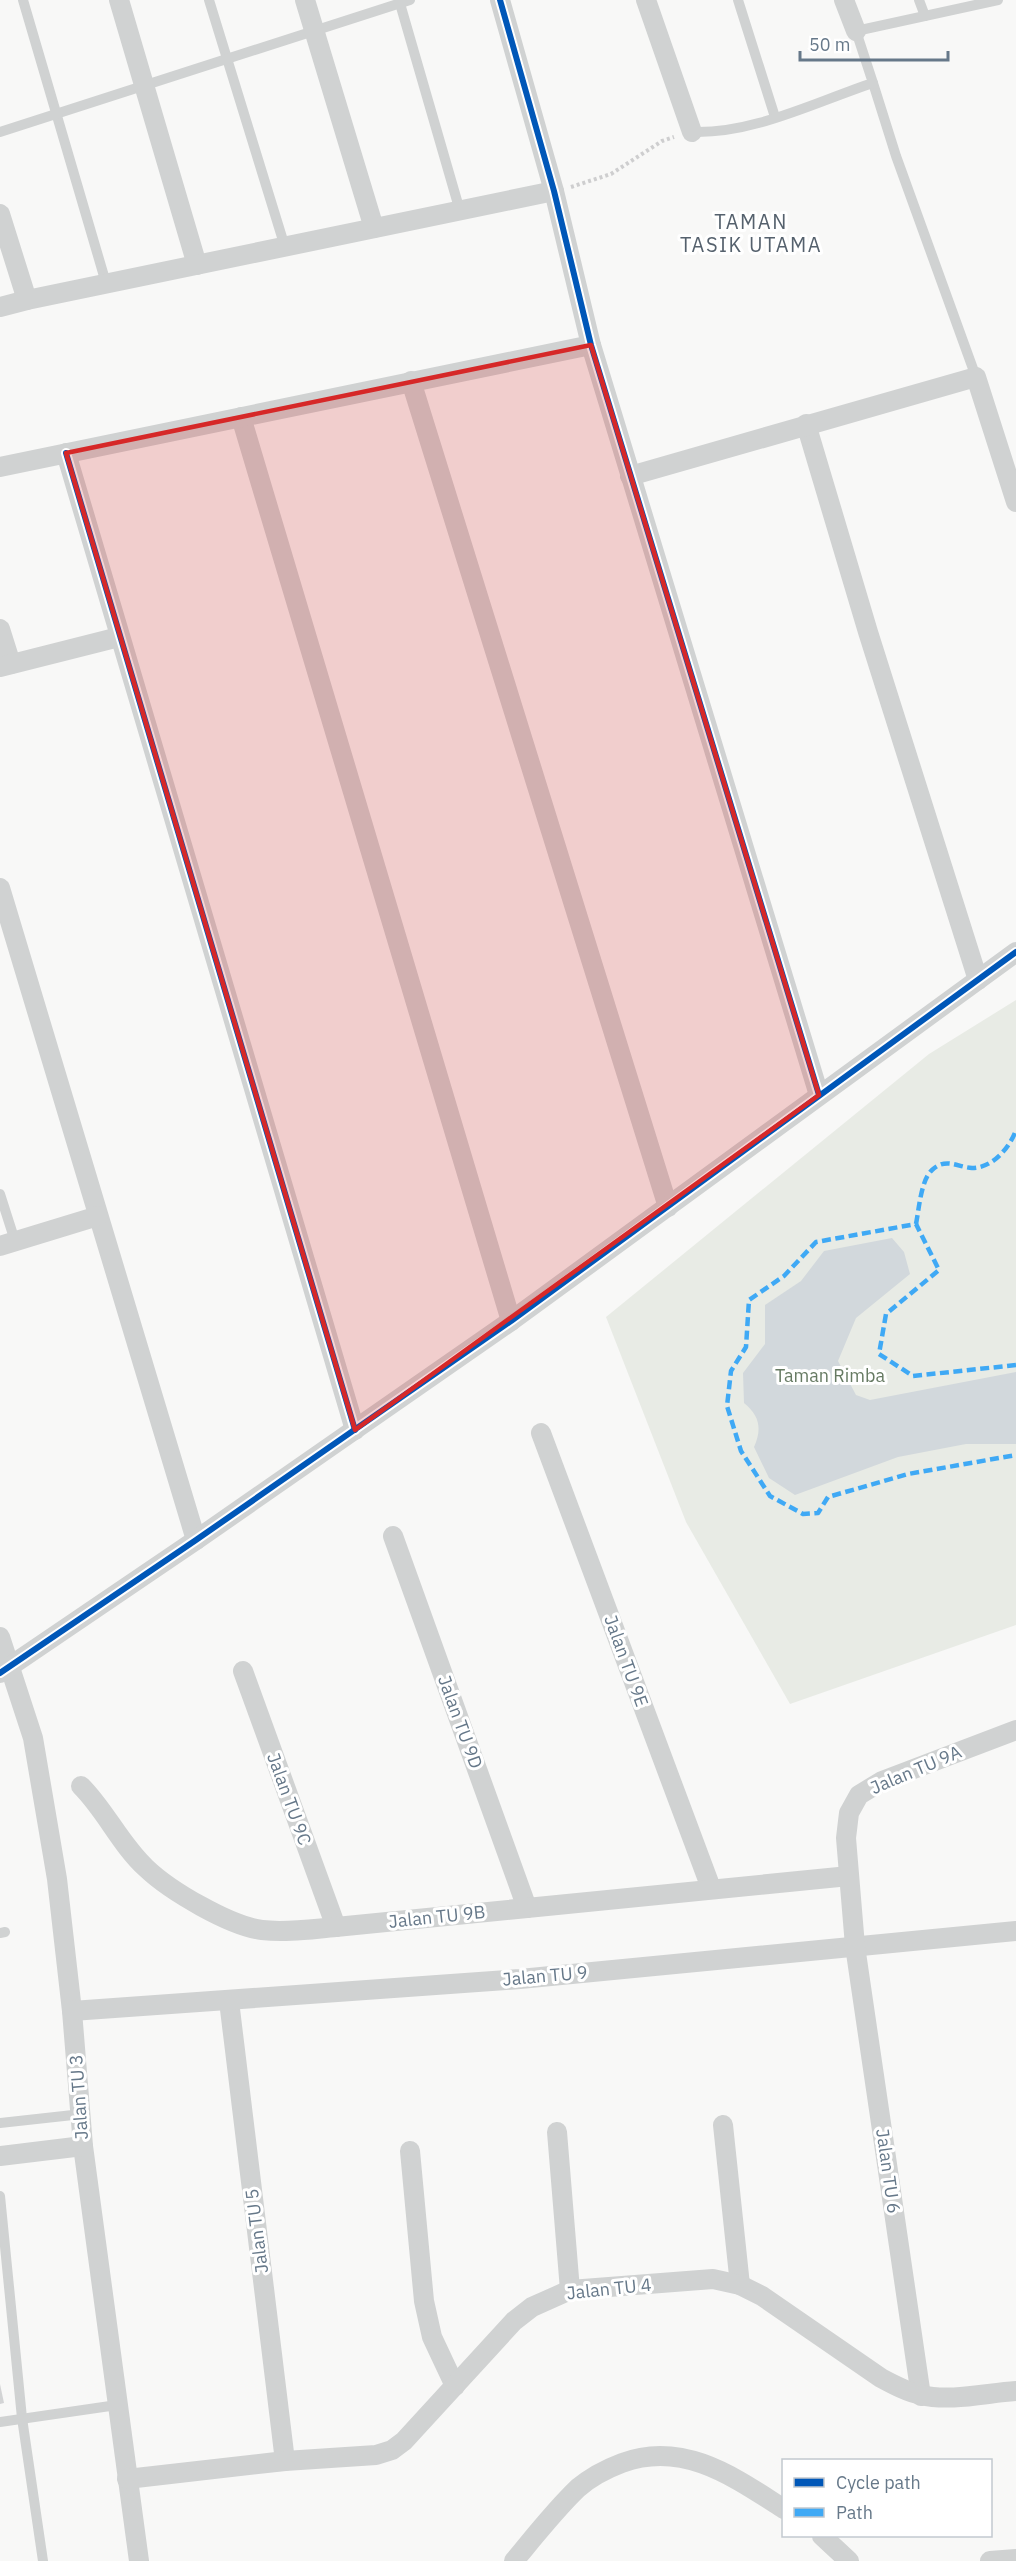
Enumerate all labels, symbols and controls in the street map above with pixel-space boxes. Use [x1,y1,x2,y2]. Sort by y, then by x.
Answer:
scale bar [800,24,948,62]
text: 50 m [809,33,851,56]
district label: TAMAN TASIK UTAMA [680,208,822,258]
park label: Taman Rimba [775,1364,886,1387]
street label: Jalan TU 9E [599,1612,654,1710]
street label: Jalan TU 9D [433,1672,488,1772]
street label: Jalan TU 9A [867,1740,965,1799]
street label: Jalan TU 9C [262,1750,317,1848]
street label: Jalan TU 9B [387,1900,486,1933]
street label: Jalan TU 9 [501,1960,588,1991]
street label: Jalan TU 3 [64,2054,93,2140]
street label: Jalan TU 6 [871,2127,906,2215]
street label: Jalan TU 5 [240,2187,273,2275]
street label: Jalan TU 4 [565,2273,653,2304]
legend [782,2459,992,2537]
text: Cycle path [836,2471,921,2494]
text: Path [836,2501,873,2524]

